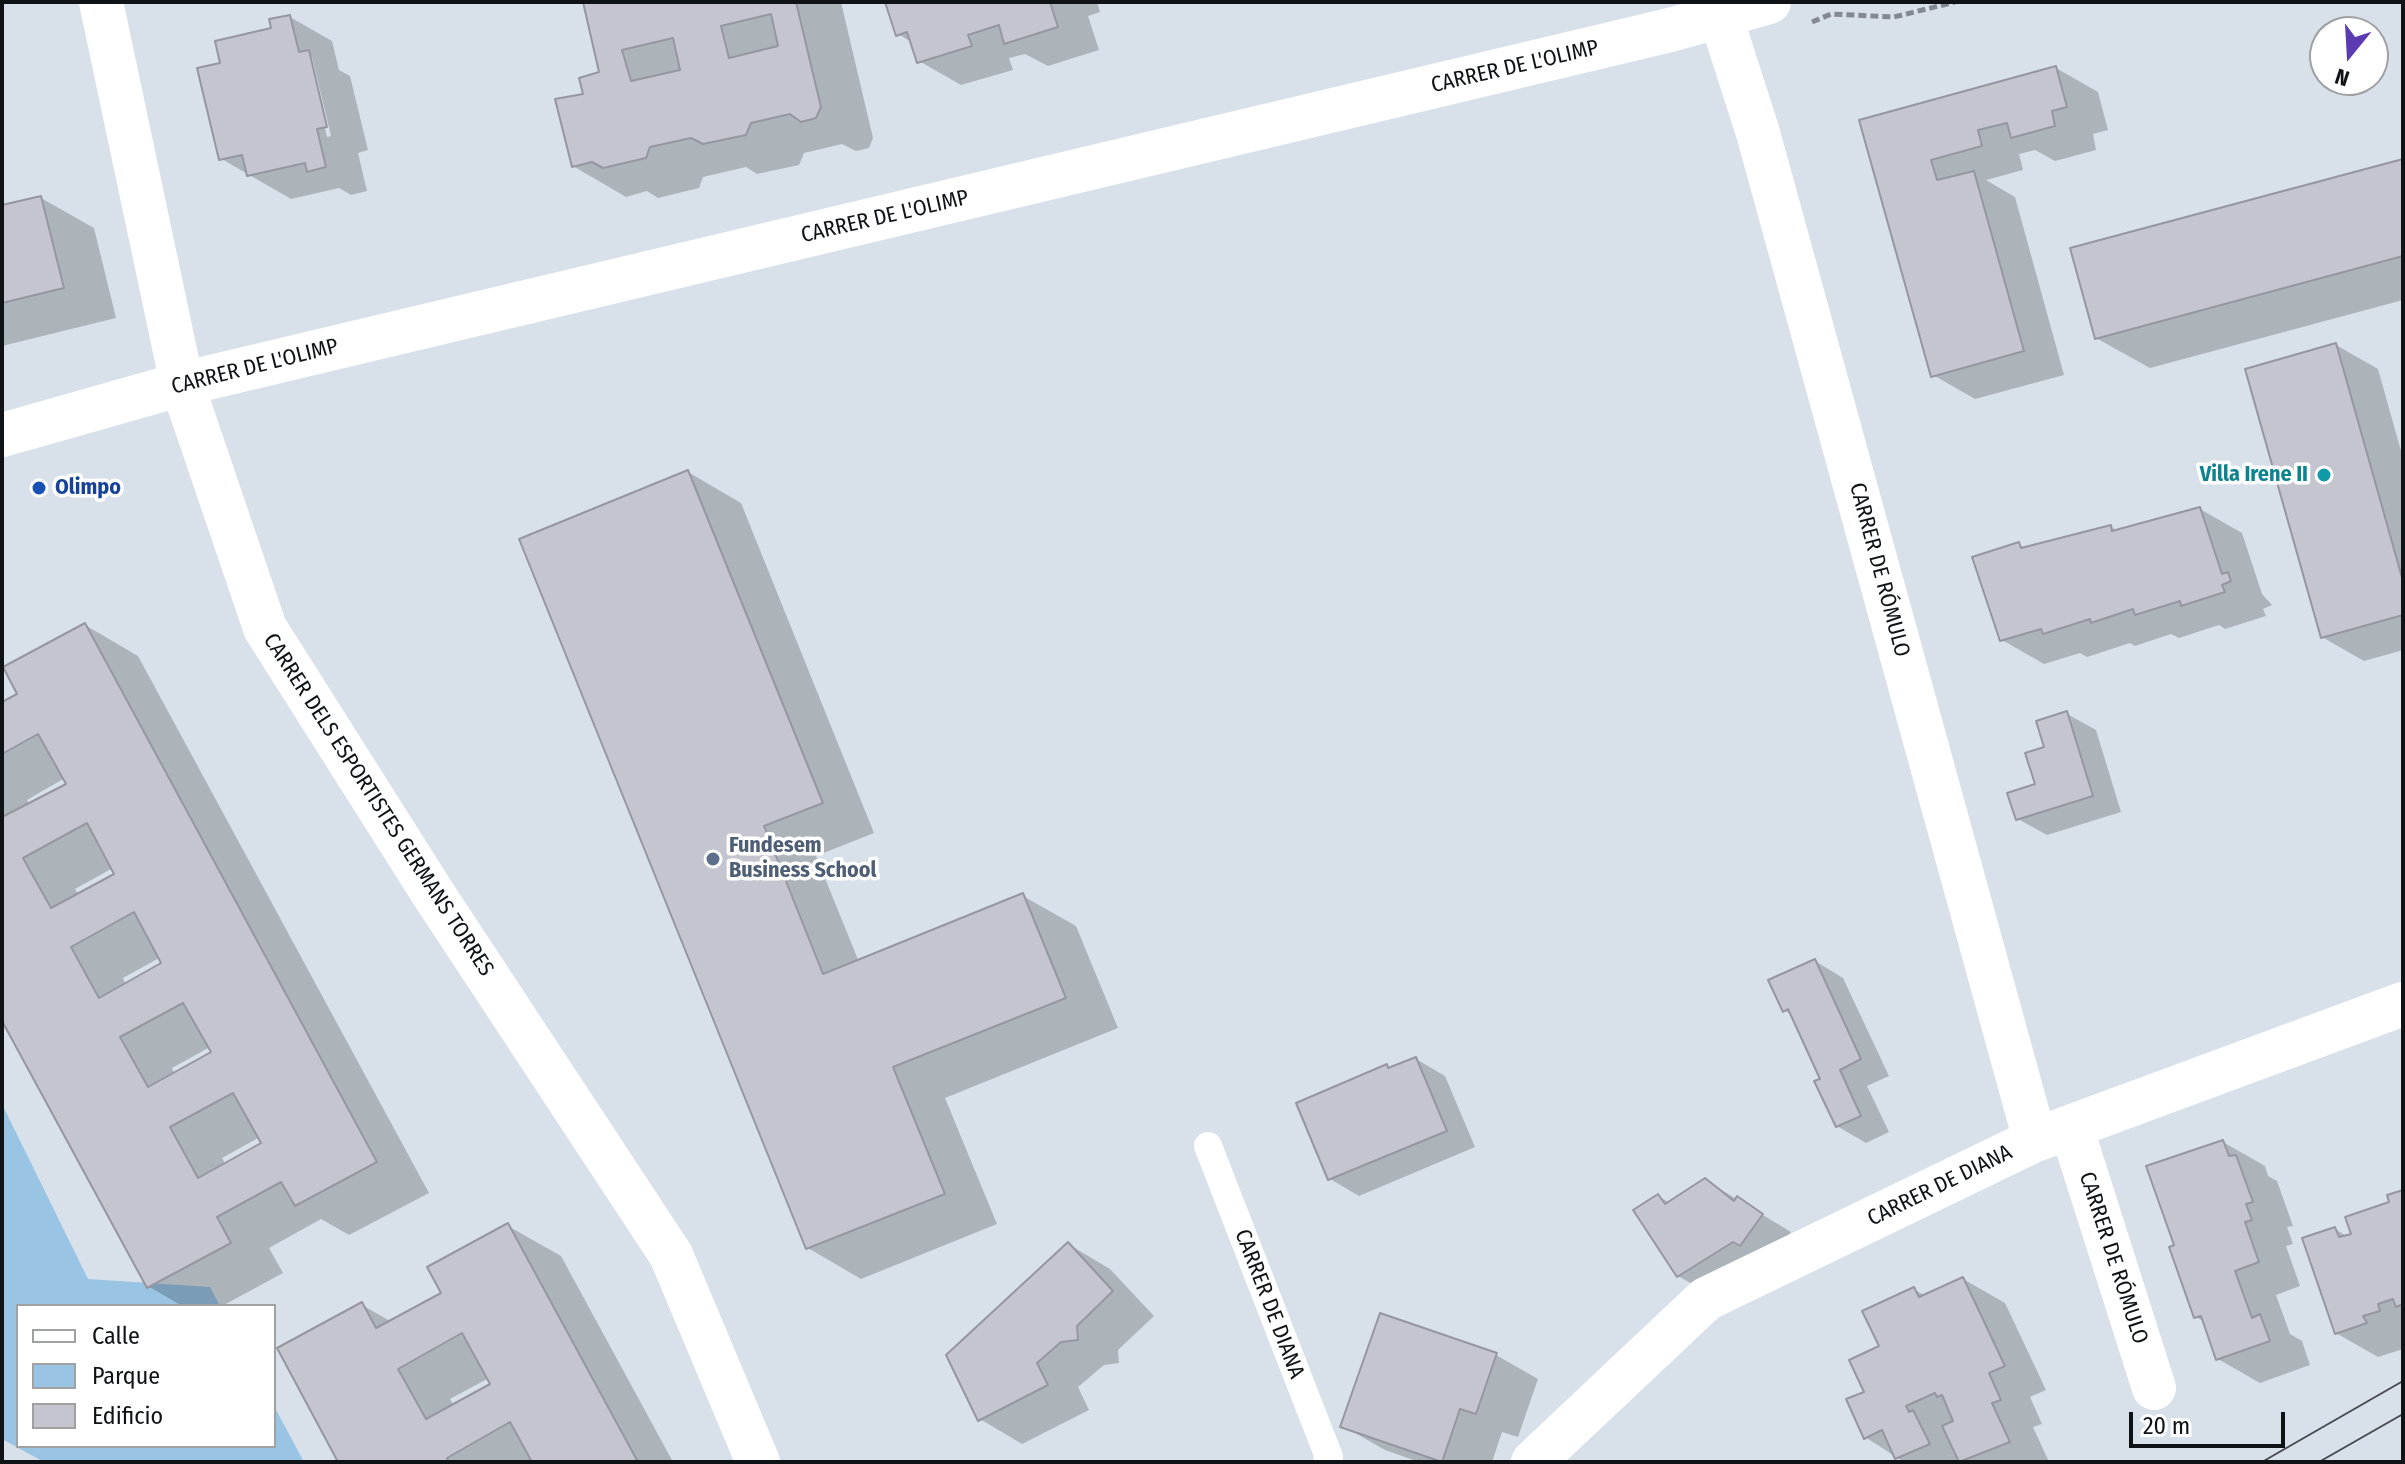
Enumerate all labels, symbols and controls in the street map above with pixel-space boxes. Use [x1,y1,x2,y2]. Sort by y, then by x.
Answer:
north arrow [2309,16,2389,96]
street label: CARRER DE L'OLIMP [1429,35,1601,99]
text: N [2332,63,2352,92]
street label: CARRER DE L'OLIMP [799,185,971,249]
street label: CARRER DE L'OLIMP [169,334,341,400]
place label: Villa Irene II [2200,462,2308,488]
marker: Villa Irene II [2315,466,2333,484]
place label: Olimpo [55,475,121,501]
marker: Olimpo [30,479,48,497]
street label: CARRER DE RÓMULO [1843,480,1915,660]
street label: CARRER DELS ESPORTISTES GERMANS TORRES [257,629,499,981]
place label: Fundesem Business School [729,833,876,884]
marker: Fundesem Business School [704,850,722,868]
street label: CARRER DE DIANA [1863,1140,2017,1232]
street label: CARRER DE RÓMULO [2073,1169,2153,1347]
street label: CARRER DE DIANA [1228,1226,1310,1382]
legend [16,1304,276,1448]
text: Calle [92,1322,140,1350]
text: Parque [92,1362,160,1390]
scale bar [2133,1396,2289,1446]
text: Edificio [92,1402,163,1430]
text: 20 m [2143,1412,2190,1440]

